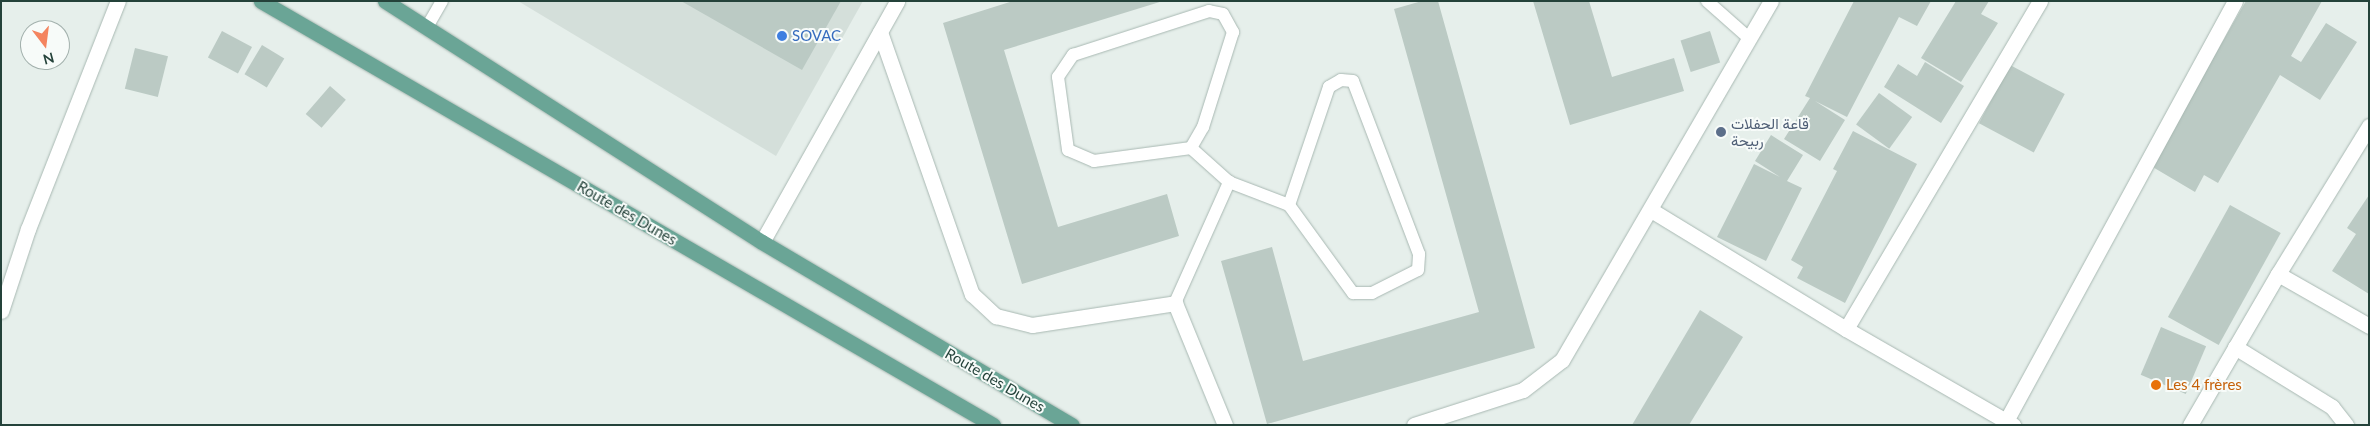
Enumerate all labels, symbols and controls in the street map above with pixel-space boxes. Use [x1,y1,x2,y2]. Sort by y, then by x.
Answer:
north arrow [20,20,70,70]
place label: SOVAC [792,27,841,45]
marker: SOVAC [776,30,788,42]
text: N [41,49,56,69]
place label: قاعة الحفلات ربيحة [1731,114,1809,149]
marker: قاعة الحفلات ربيحة [1715,126,1727,138]
street label: Route des Dunes [574,177,680,249]
street label: Route des Dunes [942,344,1048,416]
place label: Les 4 frères [2166,376,2242,394]
marker: Les 4 frères [2150,379,2162,391]

